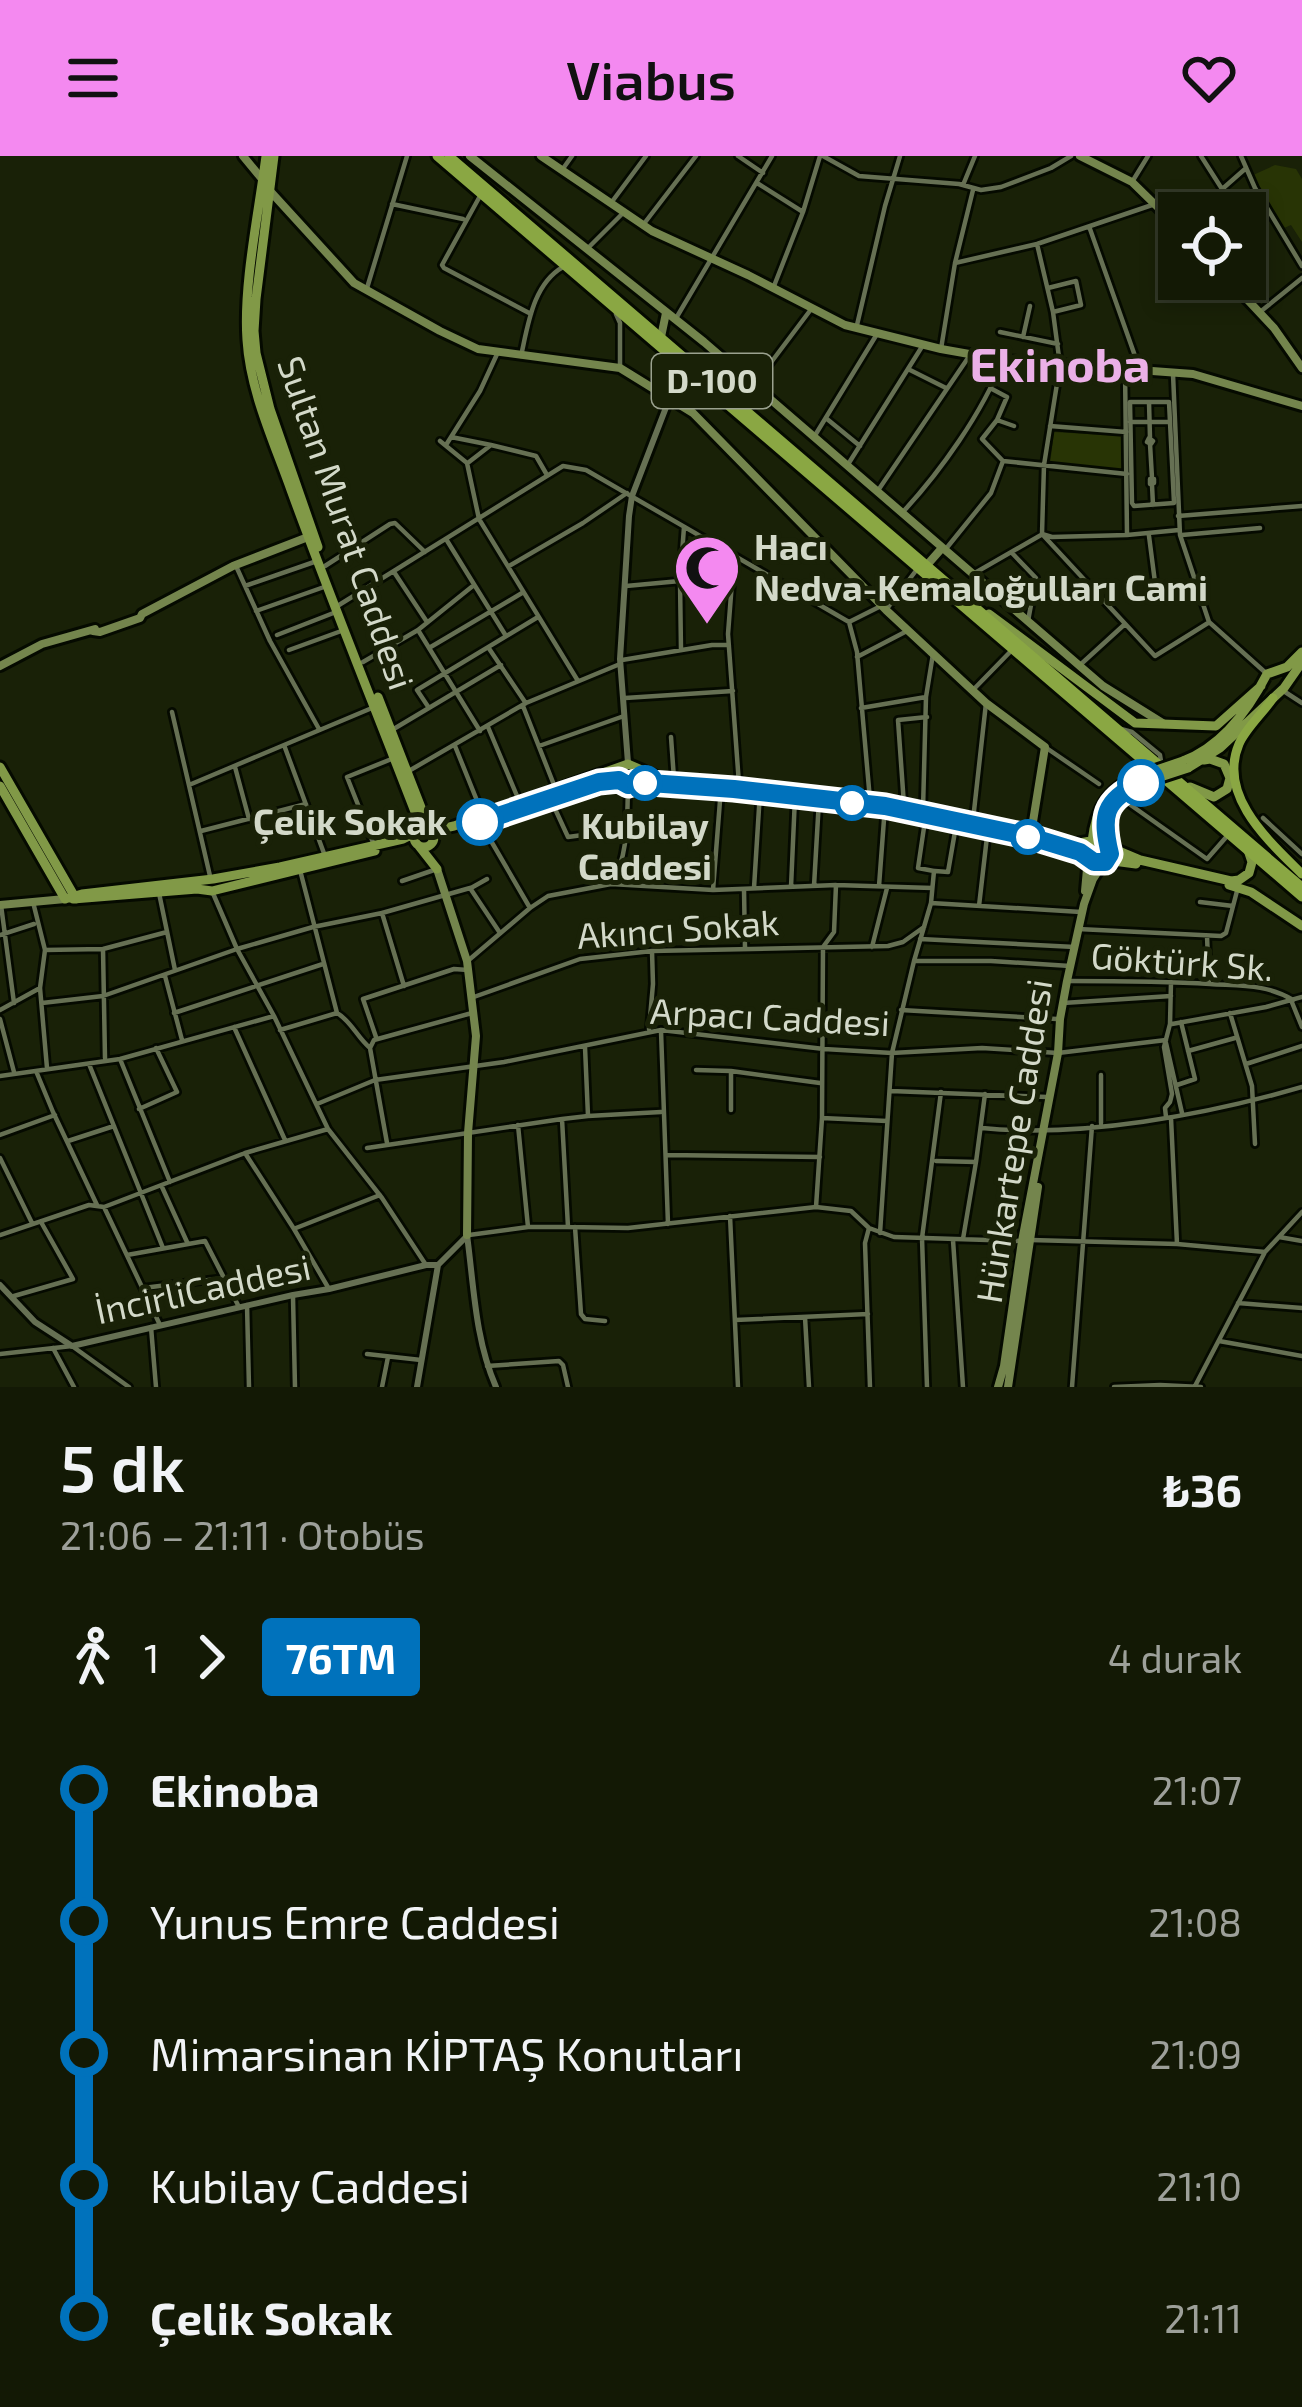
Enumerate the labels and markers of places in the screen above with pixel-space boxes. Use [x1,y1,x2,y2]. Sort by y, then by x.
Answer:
place label: Hacı Nedva-Kemaloğulları Cami [754,524,1208,608]
mosque icon: Hacı Nedva-Kemaloğulları Cami [672,533,742,627]
unlabelled marker [1119,761,1163,805]
marker: Kubilay Caddesi [629,767,661,799]
unlabelled marker [836,787,868,819]
place label: Çelik Sokak [253,799,447,844]
marker: Çelik Sokak [458,800,502,844]
place label: Kubilay Caddesi [578,803,712,887]
unlabelled marker [1012,821,1044,853]

